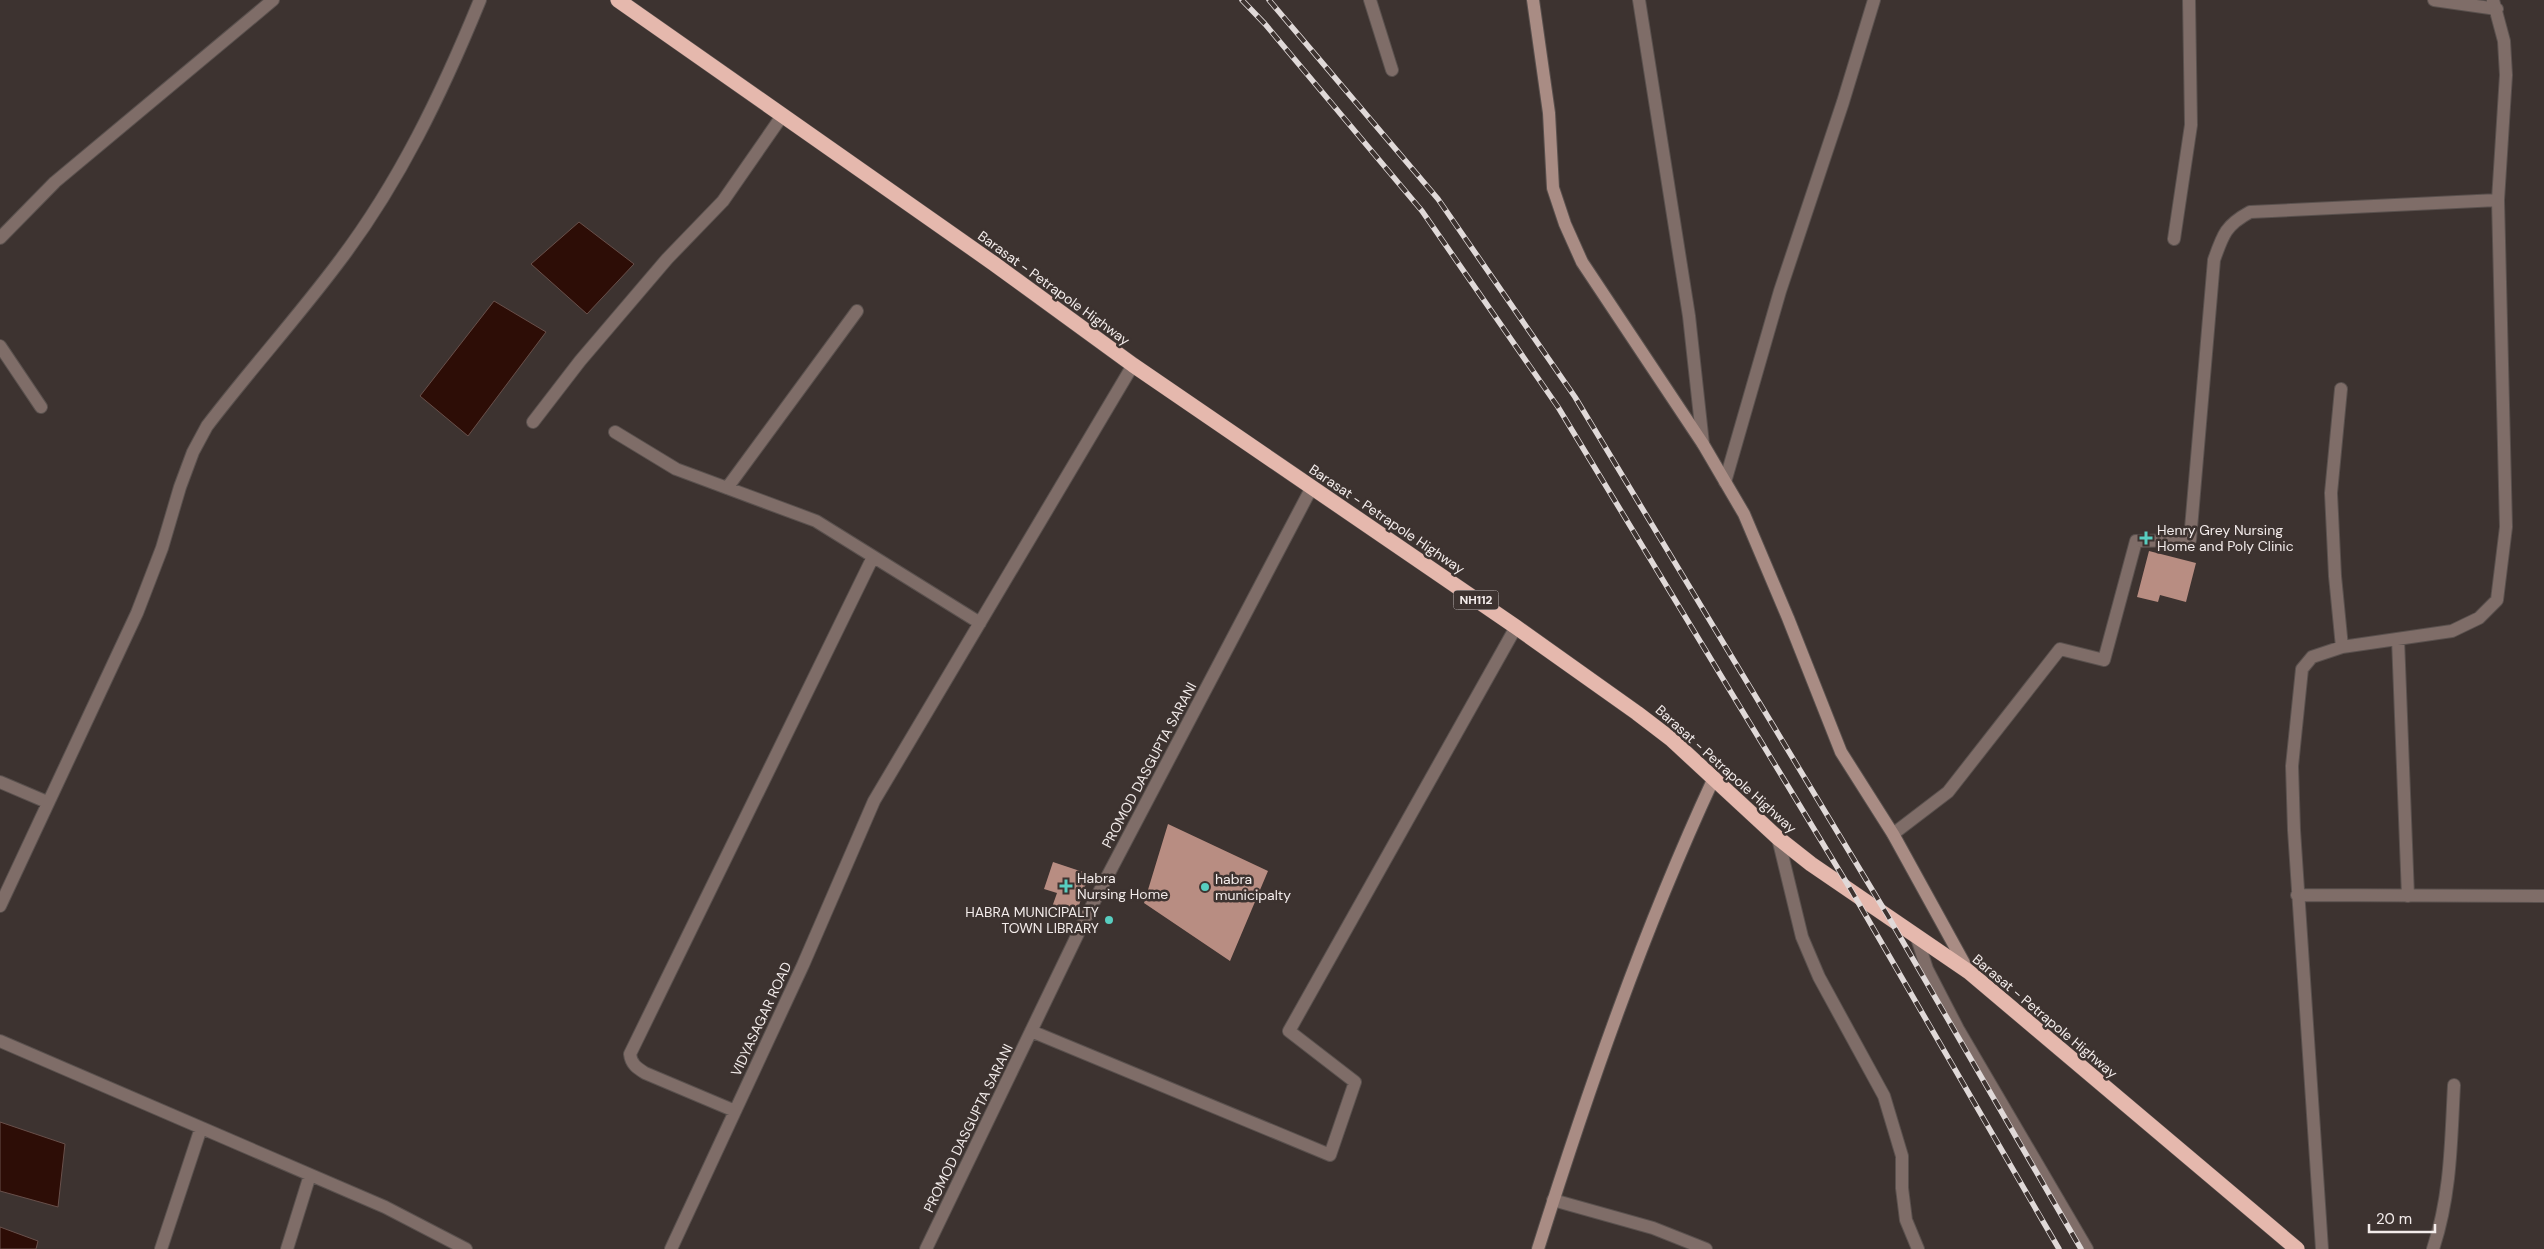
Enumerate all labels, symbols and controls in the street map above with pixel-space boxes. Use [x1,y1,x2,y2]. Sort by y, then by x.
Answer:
street label: Barasat - Petrapole Highway [974,227,1134,349]
street label: Barasat - Petrapole Highway [1306,460,1468,578]
place label: Henry Grey Nursing Home and Poly Clinic [2157,521,2294,555]
marker: Henry Grey Nursing Home and Poly Clinic [2139,531,2153,545]
road number: NH112 [1454,590,1498,610]
street label: PROMOD DASGUPTA SARANI [1098,679,1200,851]
street label: Barasat - Petrapole Highway [1652,701,1800,837]
place label: Habra Nursing Home [1077,869,1168,903]
place label: habra municipalty [1215,870,1291,904]
marker: Habra Nursing Home [1059,879,1073,893]
marker: habra municipalty [1199,881,1211,893]
place label: HABRA MUNICIPALTY TOWN LIBRARY [965,903,1099,937]
marker: HABRA MUNICIPALTY TOWN LIBRARY [1103,914,1115,926]
street label: Barasat - Petrapole Highway [1969,950,2121,1082]
street label: VIDYASAGAR ROAD [727,959,795,1079]
street label: PROMOD DASGUPTA SARANI [919,1041,1017,1215]
scale bar [2369,1202,2435,1234]
text: 20 m [2376,1209,2412,1229]

